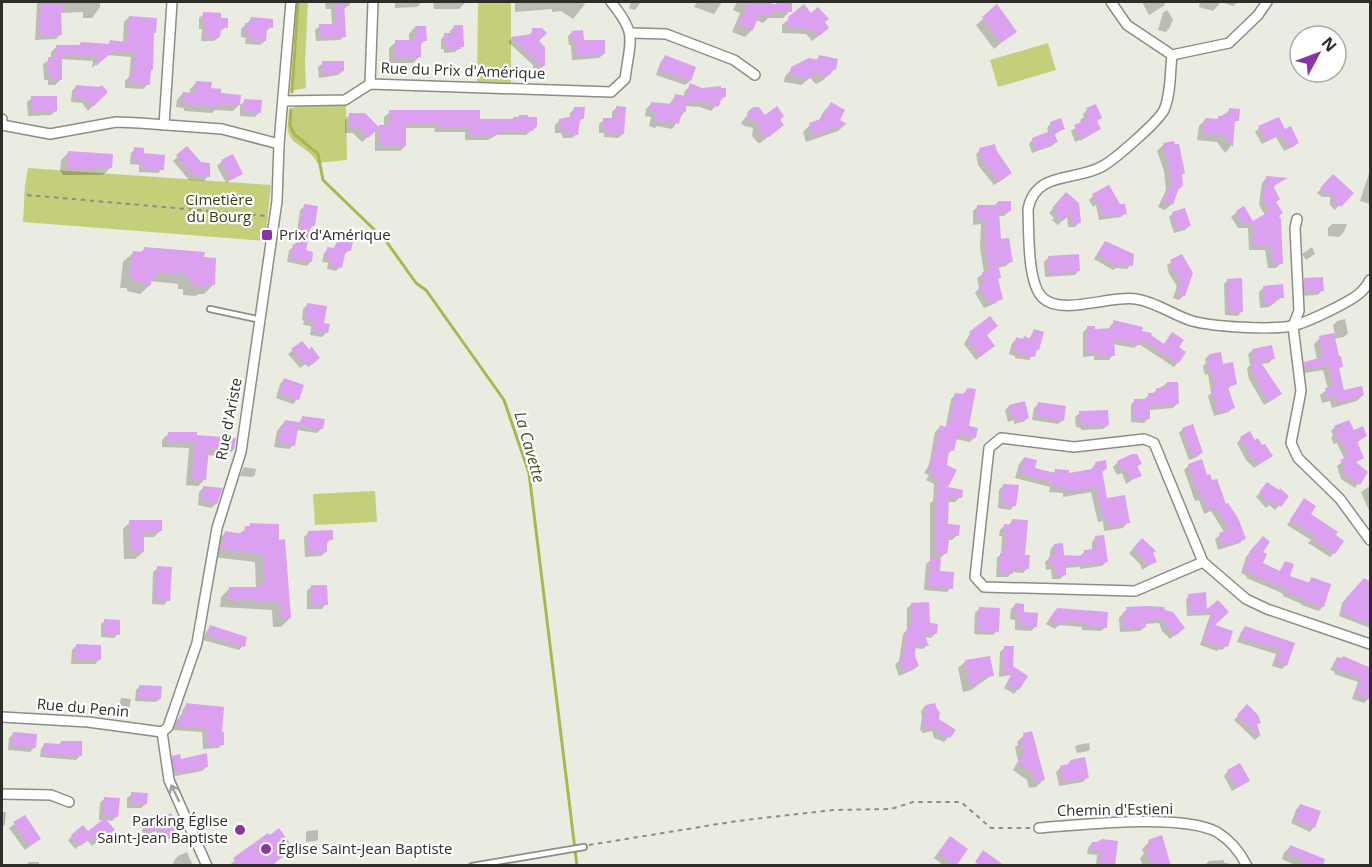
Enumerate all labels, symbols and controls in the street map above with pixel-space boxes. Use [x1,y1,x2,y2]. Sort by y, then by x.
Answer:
north arrow [1288,24,1348,84]
text: N [1317,32,1342,56]
street label: Rue du Prix d'Amérique [380,57,546,83]
park label: Cimetière du Bourg [185,189,253,226]
place label: Prix d'Amérique [279,224,391,244]
marker: Prix d'Amérique [260,228,274,242]
street label: Rue d'Ariste [210,376,246,462]
water label: La Cavette [509,409,551,485]
street label: Rue du Penin [36,693,130,721]
one-way arrow [169,784,181,802]
street label: Chemin d'Estieni [1057,798,1173,820]
place label: Parking Église Saint-Jean Baptiste [97,810,228,847]
marker: Parking Église Saint-Jean Baptiste [233,823,247,837]
place label: Église Saint-Jean Baptiste [278,838,452,858]
marker: Église Saint-Jean Baptiste [259,842,273,856]

